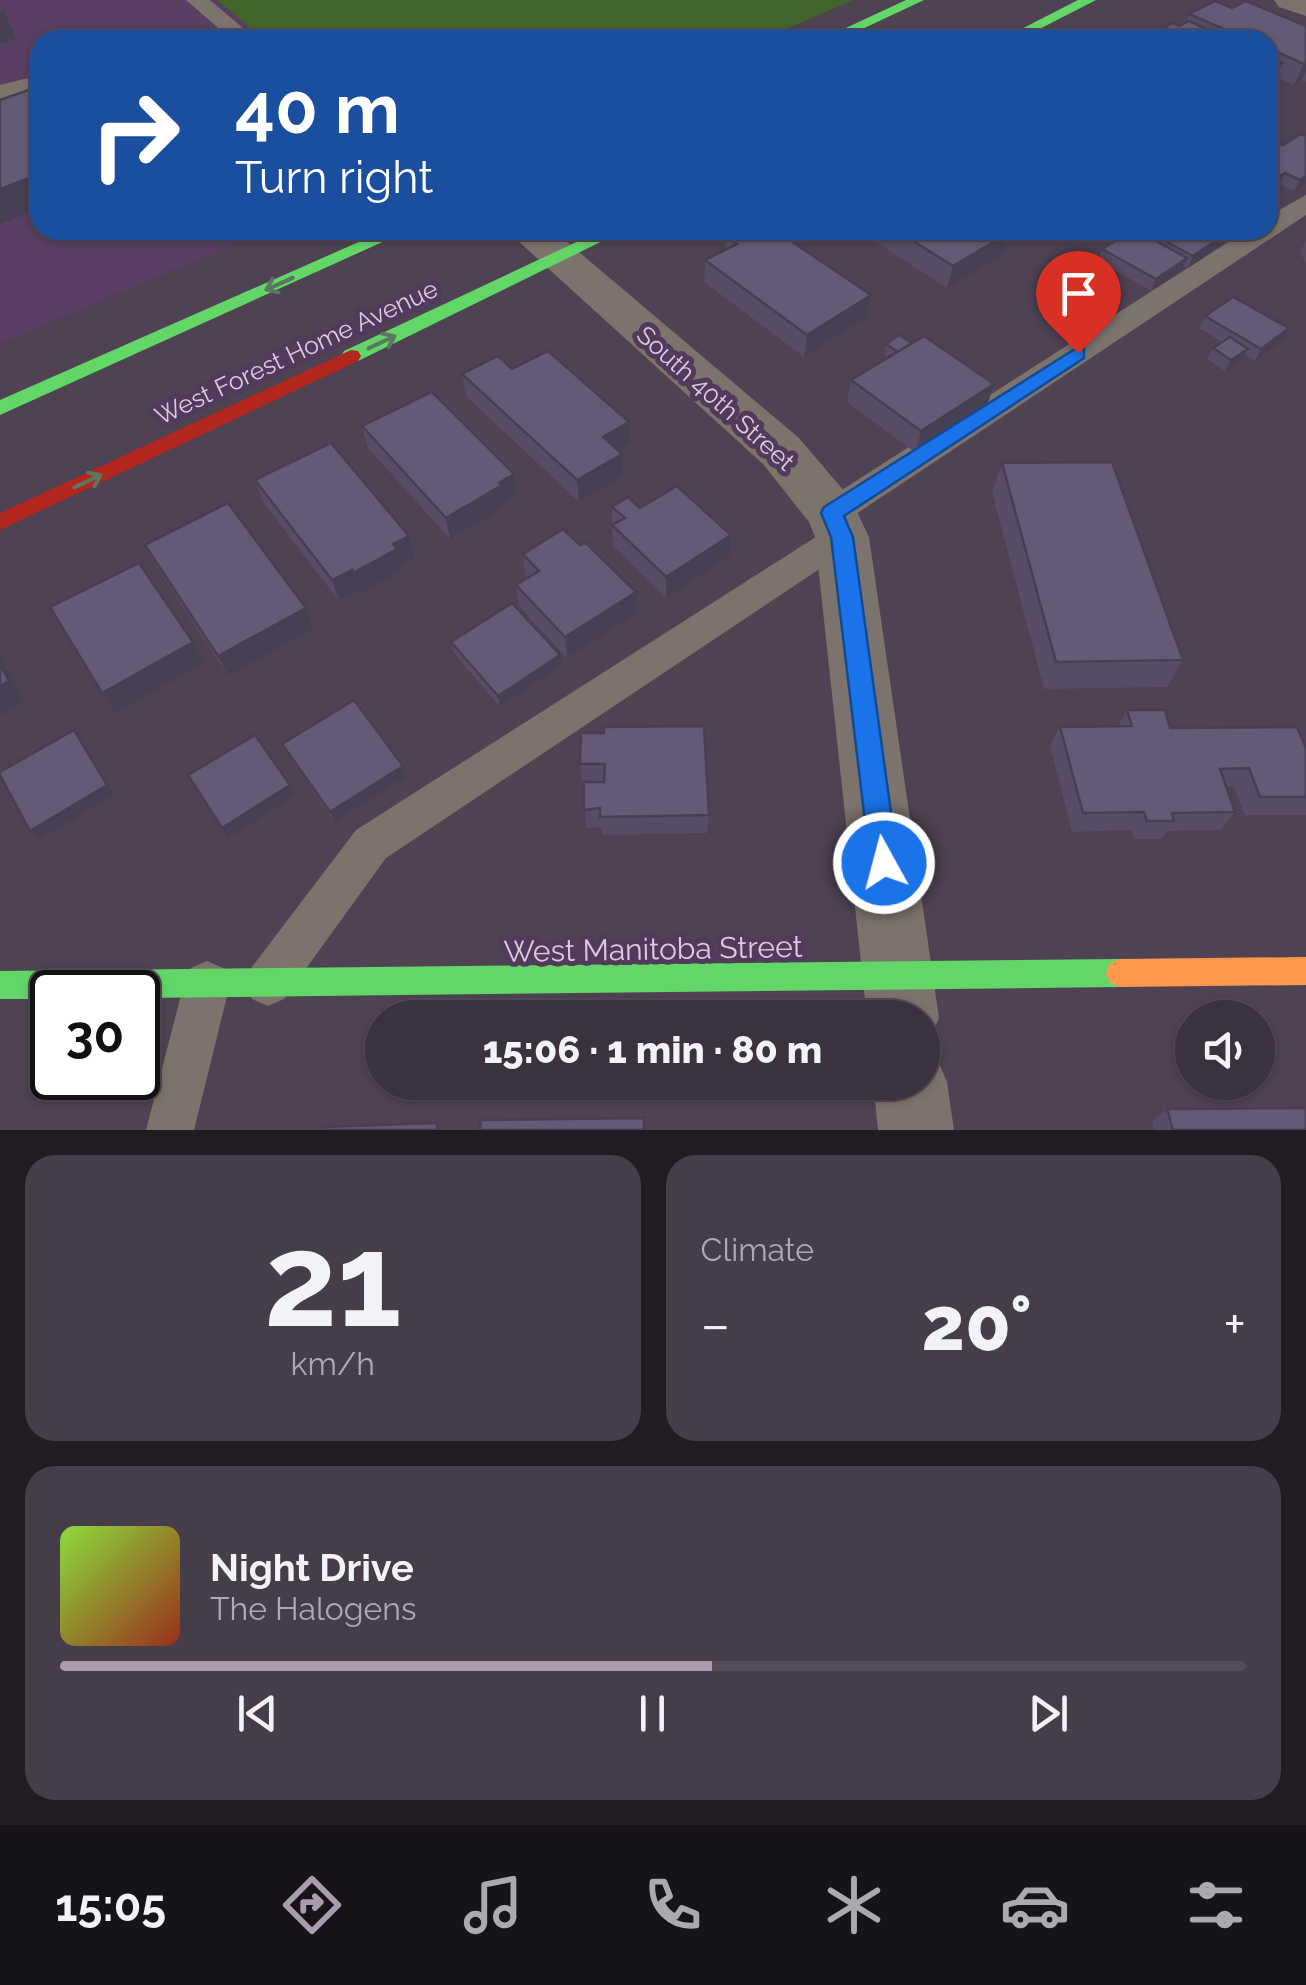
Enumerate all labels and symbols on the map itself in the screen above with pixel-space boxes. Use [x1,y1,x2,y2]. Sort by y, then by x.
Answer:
pin [1036,251,1121,354]
street label: West Forest Home Avenue [150,273,442,431]
one-way arrow [264,276,295,294]
street label: South 40th Street [631,319,801,477]
one-way arrow [366,331,396,350]
one-way arrow [72,470,102,489]
position arrow [832,811,936,915]
street label: West Manitoba Street [503,929,803,969]
speed limit sign: 30 [30,970,160,1100]

